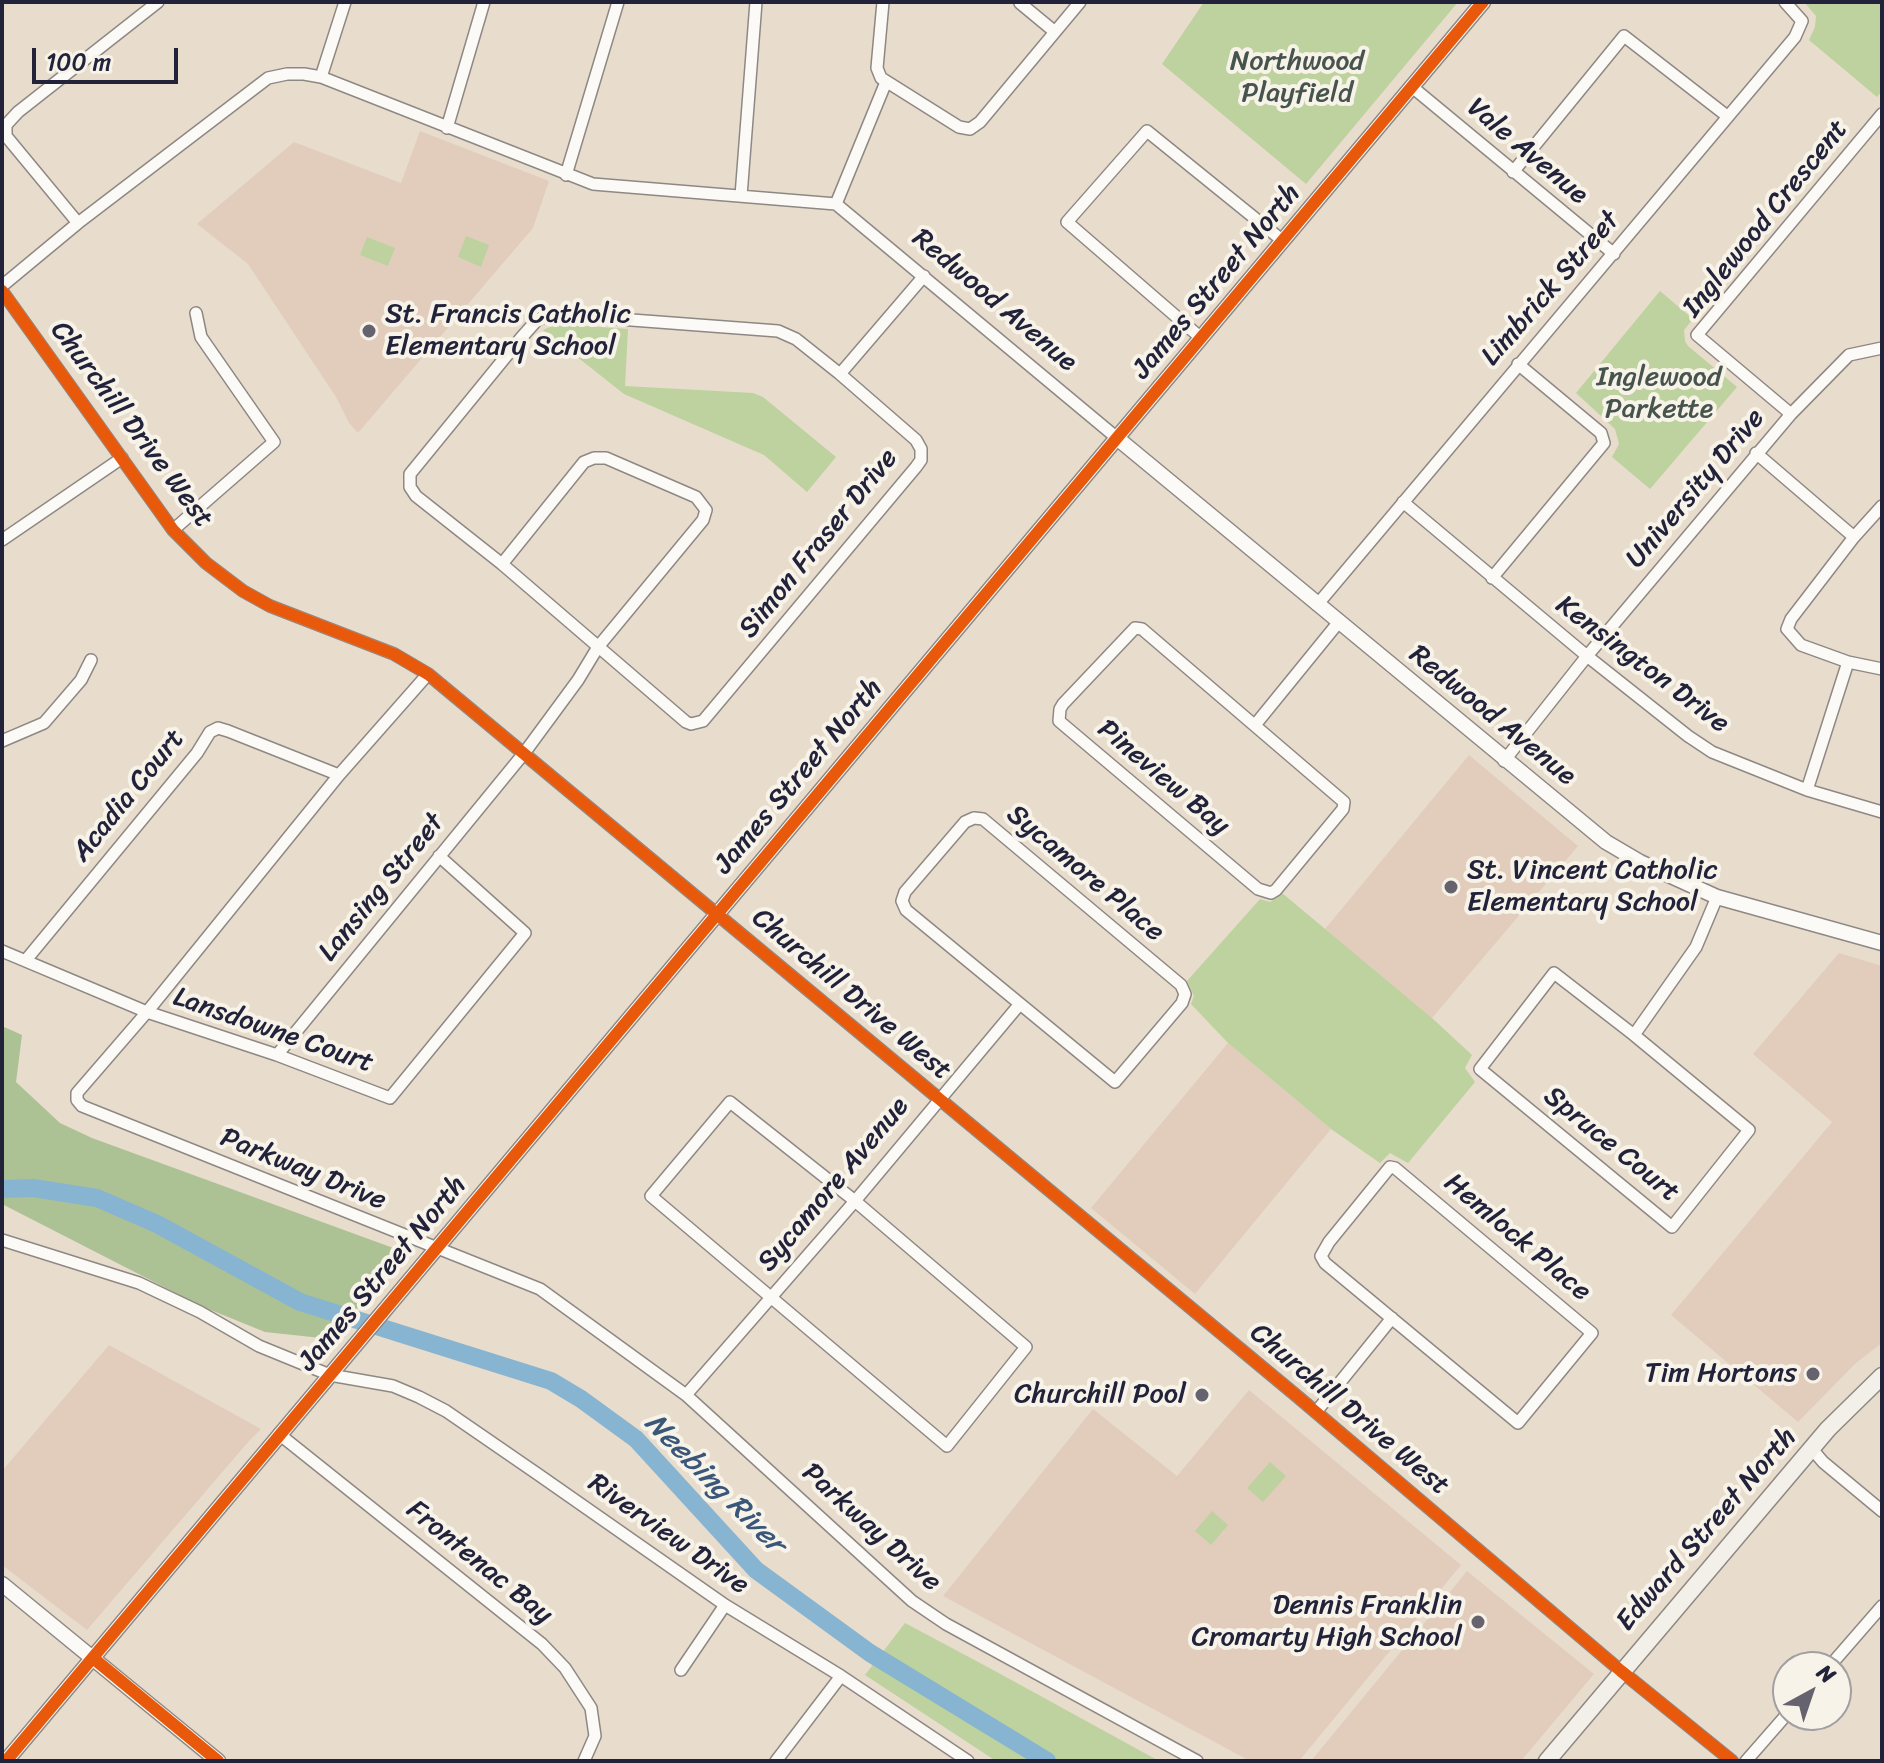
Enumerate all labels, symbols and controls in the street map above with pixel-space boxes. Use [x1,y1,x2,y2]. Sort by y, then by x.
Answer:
scale bar [36,32,182,82]
text: 100 m [46,41,111,83]
park label: Northwood Playfield [1230,45,1364,111]
street label: Vale Avenue [1460,92,1594,212]
street label: Inglewood Crescent [1676,114,1856,324]
street label: James Street North [1126,178,1308,386]
street label: Limbrick Street [1475,205,1627,373]
street label: Redwood Avenue [905,222,1083,380]
place label: St. Francis Catholic Elementary School [385,298,631,364]
street label: Churchill Drive West [42,315,220,535]
marker: St. Francis Catholic Elementary School [360,322,378,340]
park label: Inglewood Parkette [1597,361,1721,427]
street label: University Drive [1619,402,1773,576]
street label: Simon Fraser Drive [732,443,906,645]
street label: Kensington Drive [1549,589,1735,741]
street label: Redwood Avenue [1402,638,1582,794]
street label: James Street North [708,673,890,881]
street label: Pineview Bay [1090,713,1236,843]
street label: Acadia Court [65,723,193,869]
street label: Sycamore Place [999,798,1171,950]
street label: Lansing Street [312,807,452,969]
place label: St. Vincent Catholic Elementary School [1467,854,1717,920]
marker: St. Vincent Catholic Elementary School [1442,878,1460,896]
street label: Churchill Drive West [744,902,958,1088]
street label: Lansdowne Court [168,981,378,1081]
street label: Spruce Court [1536,1080,1686,1210]
street label: Sycamore Avenue [751,1091,917,1279]
street label: Parkway Drive [215,1121,391,1219]
street label: Hemlock Place [1437,1167,1597,1309]
street label: James Street North [292,1170,474,1378]
street label: Churchill Drive West [1242,1317,1456,1503]
place label: Tim Hortons [1645,1357,1797,1391]
marker: Tim Hortons [1804,1365,1822,1383]
place label: Churchill Pool [1014,1378,1186,1412]
marker: Churchill Pool [1193,1386,1211,1404]
water label: Neebing River [636,1406,792,1562]
street label: Edward Street North [1610,1422,1804,1638]
street label: Parkway Drive [794,1457,948,1599]
street label: Riverview Drive [581,1467,755,1603]
street label: Frontenac Bay [399,1494,559,1632]
place label: Dennis Franklin Cromarty High School [1191,1589,1462,1655]
marker: Dennis Franklin Cromarty High School [1469,1613,1487,1631]
north arrow [1772,1651,1852,1731]
text: N [1808,1654,1845,1694]

